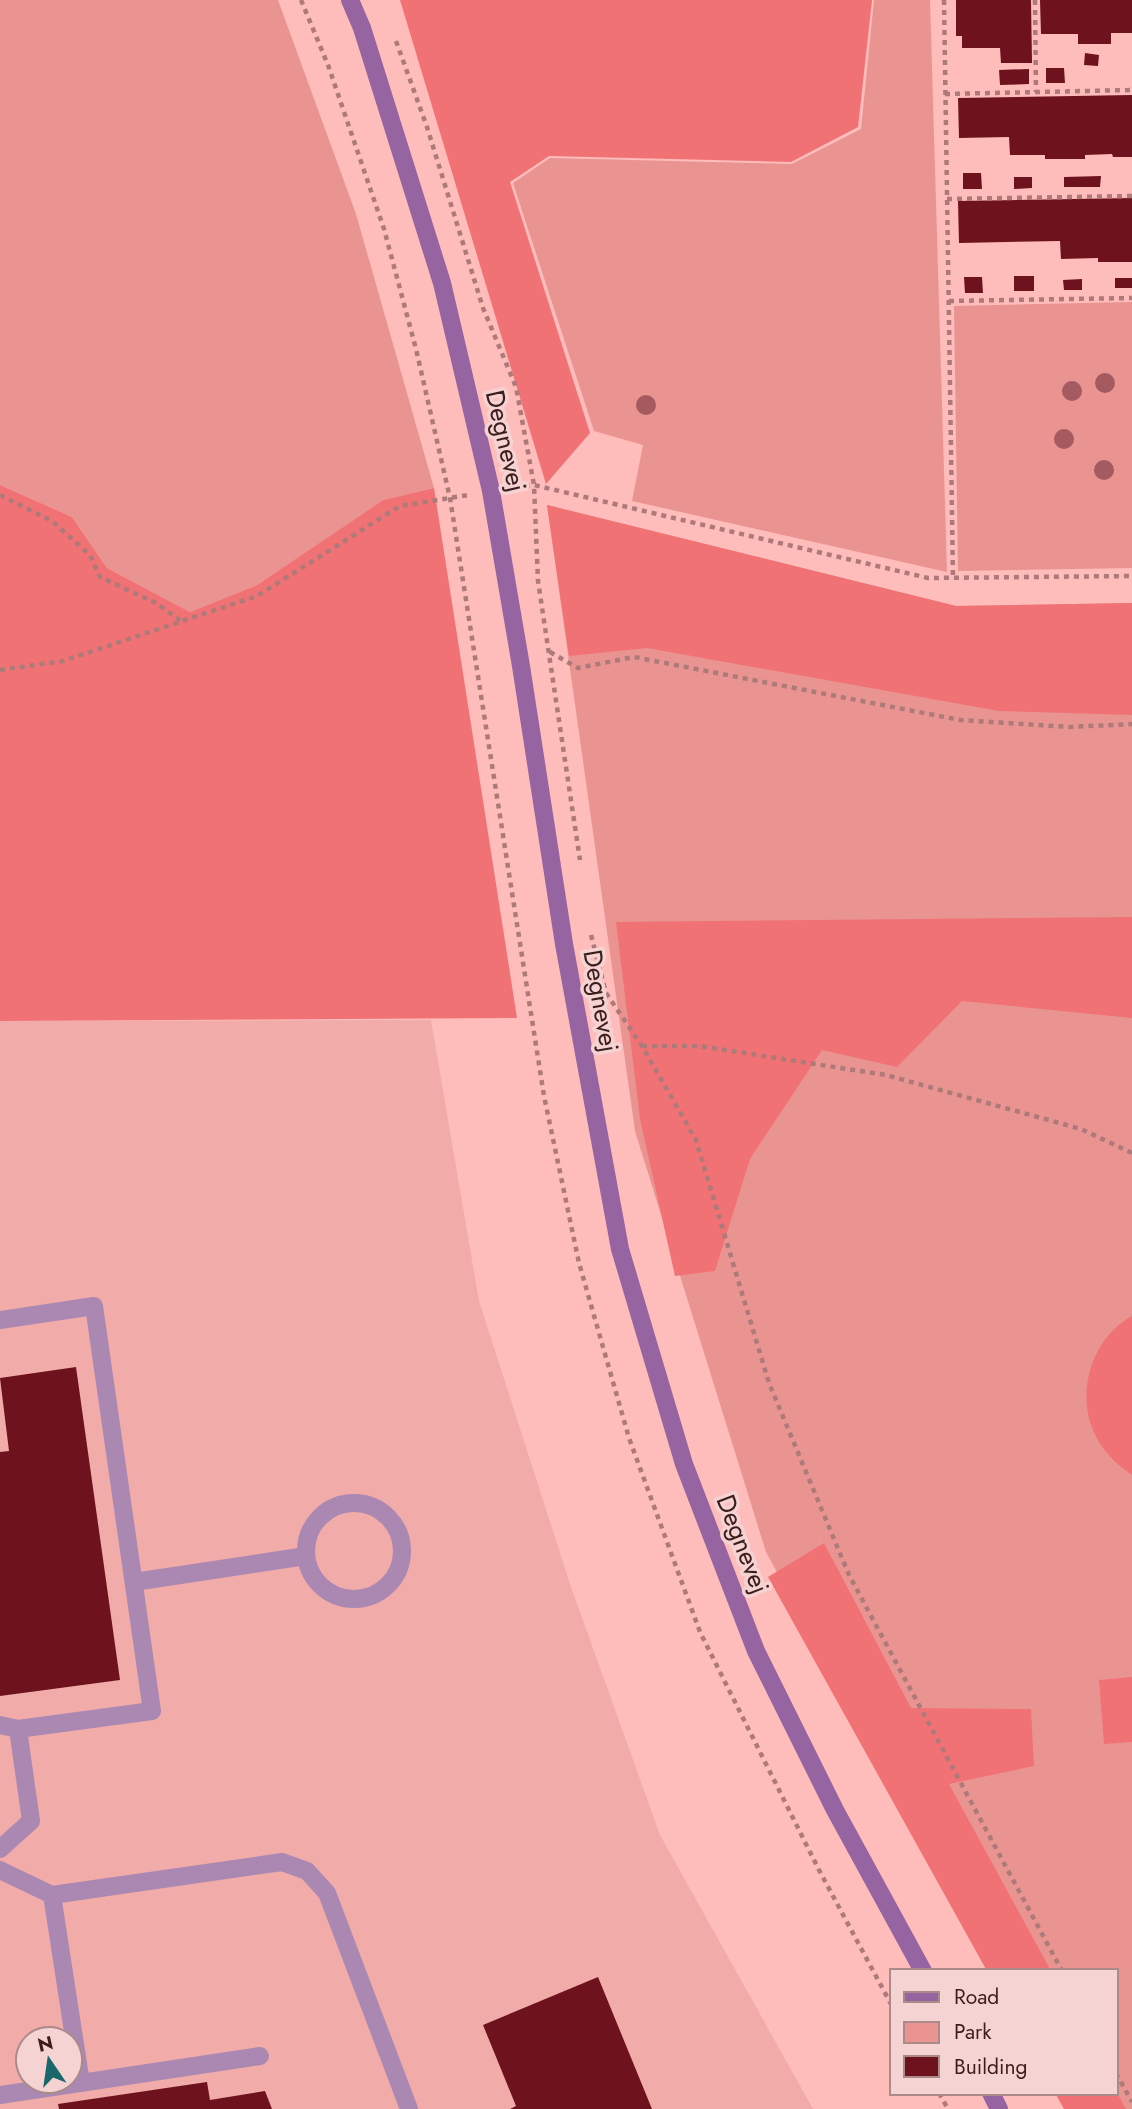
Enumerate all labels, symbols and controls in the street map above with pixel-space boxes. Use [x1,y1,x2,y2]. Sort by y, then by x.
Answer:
street label: Degnevej [476,386,536,496]
street label: Degnevej [573,947,629,1055]
street label: Degnevej [707,1489,779,1599]
legend [890,1969,1118,2095]
text: Road [954,1982,999,2012]
text: Park [954,2017,992,2047]
north arrow [14,2025,84,2095]
text: N [35,2029,56,2059]
text: Building [954,2052,1027,2082]

